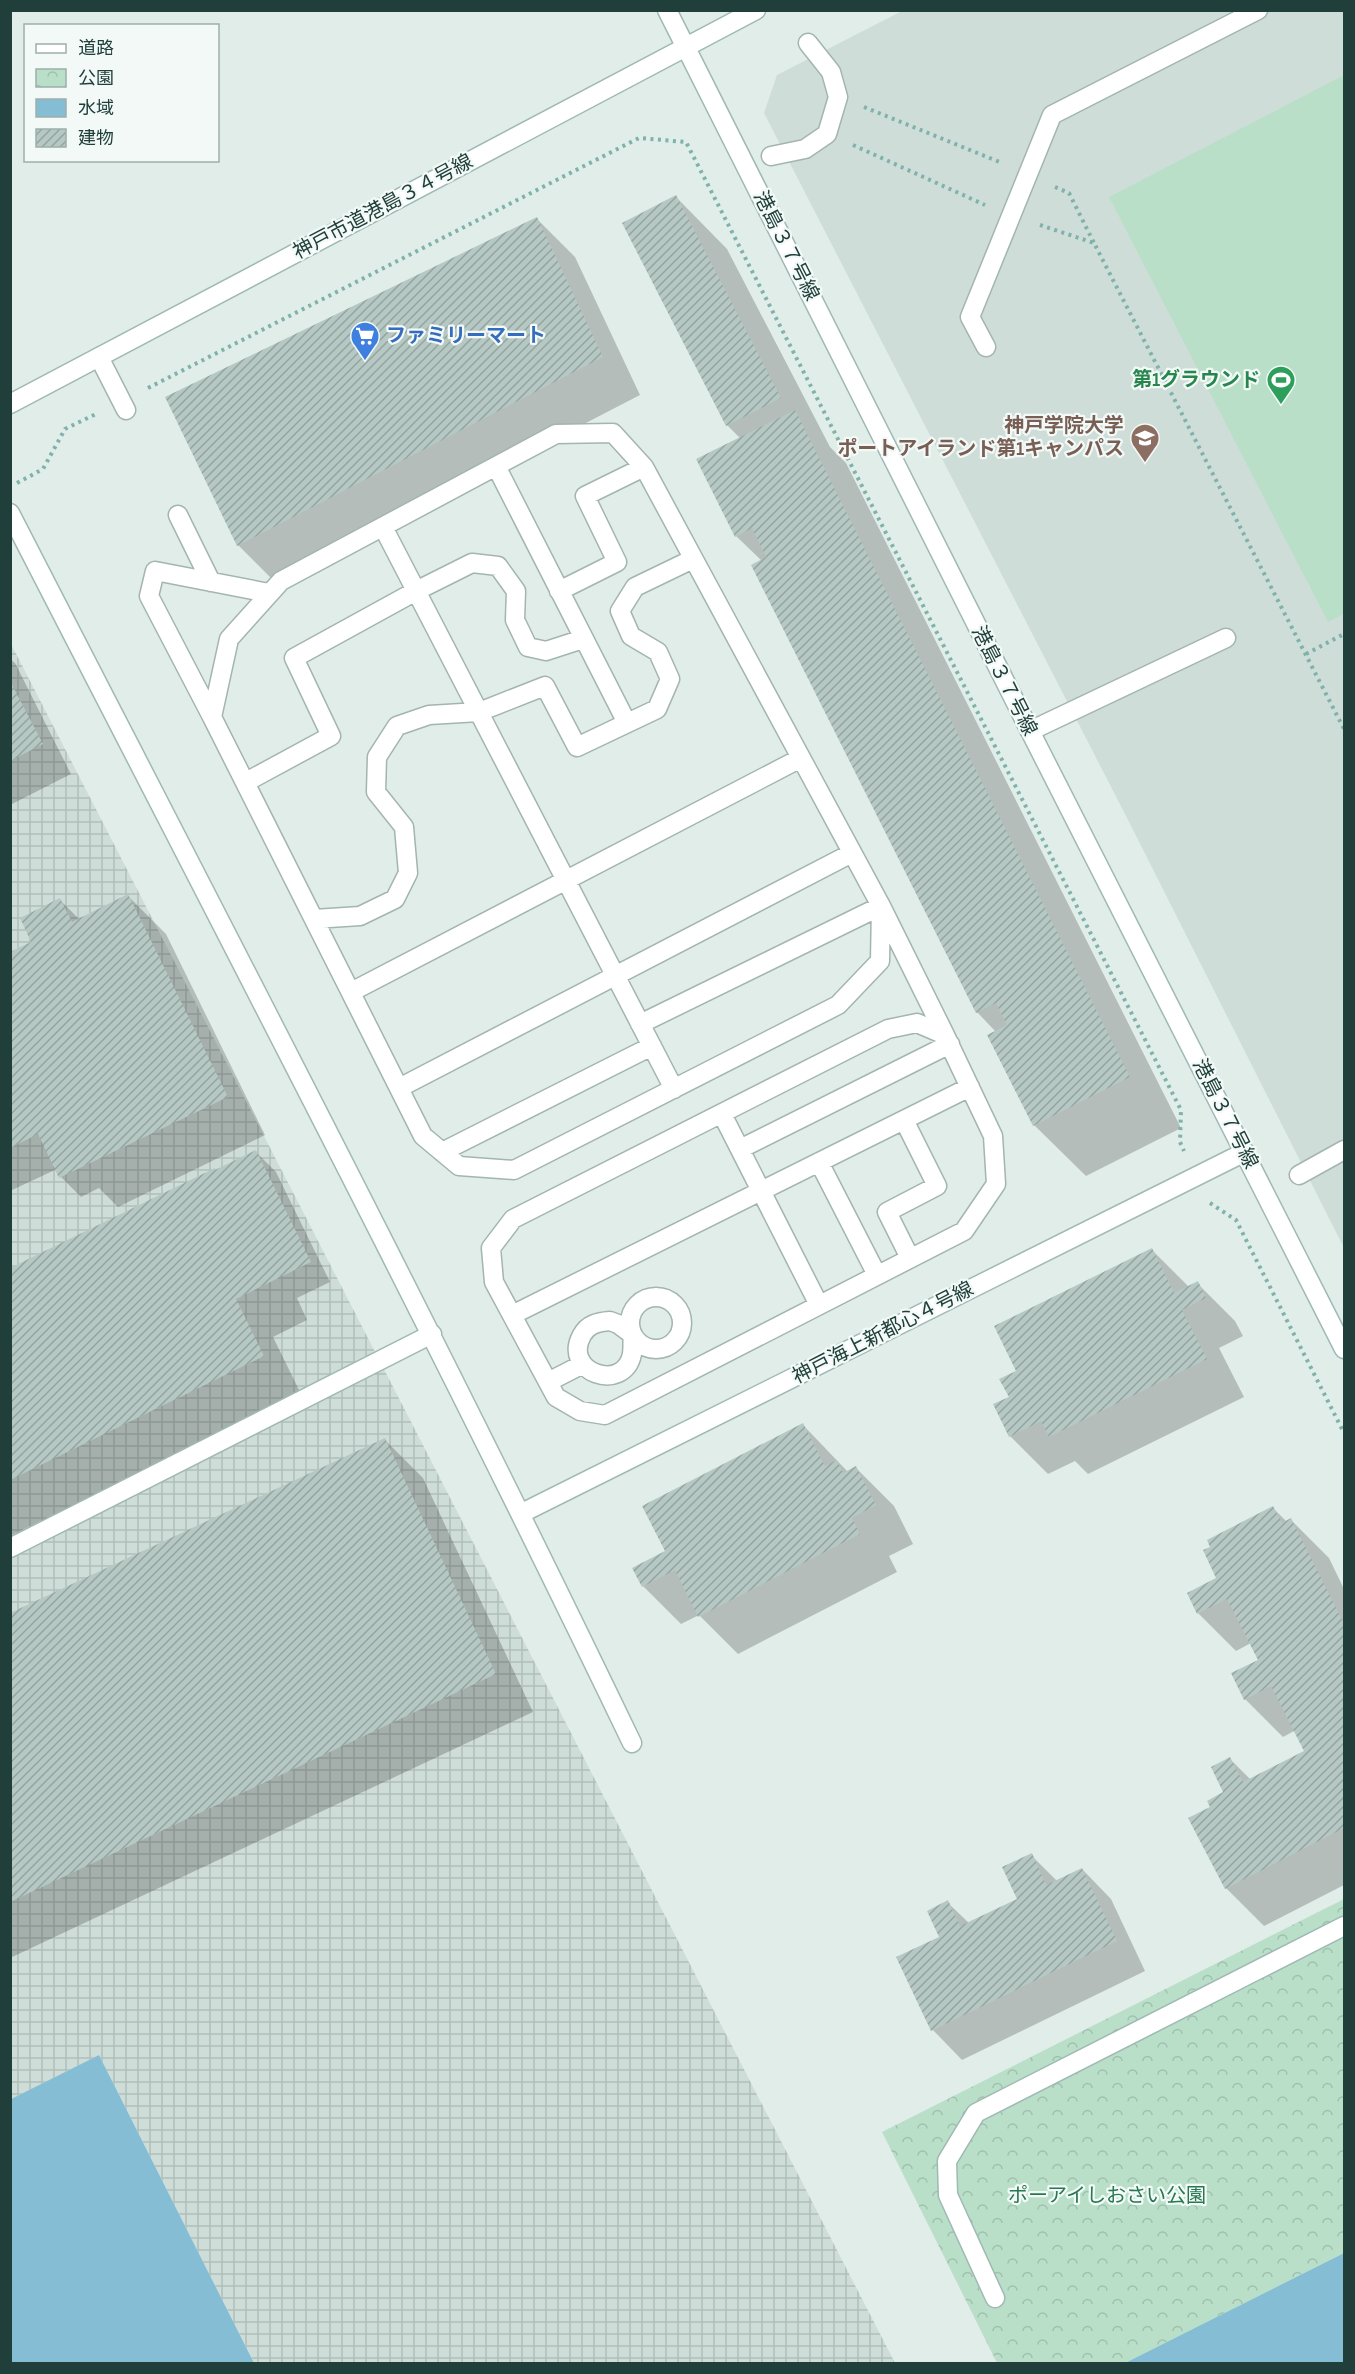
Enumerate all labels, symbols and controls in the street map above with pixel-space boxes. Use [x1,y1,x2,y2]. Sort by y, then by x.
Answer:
legend [24,24,219,162]
text: 道路 [78,38,114,59]
text: 公園 [78,68,114,89]
text: 水域 [78,98,114,119]
text: 建物 [78,128,114,149]
street label: 神戸市道港島３４号線 [289,149,477,265]
street label: 港島３７号線 [748,187,824,305]
supermarket icon: ファミリーマート [349,320,381,362]
place label: ファミリーマート [386,324,546,348]
sports icon: 第1グラウンド [1265,364,1297,406]
place label: 第1グラウンド [1132,368,1260,392]
place label: 神戸学院大学 ポートアイランド第1キャンパス [837,414,1124,461]
school or university icon: 神戸学院大学 ポートアイランド第1キャンパス [1129,422,1161,464]
street label: 港島３７号線 [966,622,1042,740]
street label: 港島３７号線 [1187,1055,1263,1173]
street label: 神戸海上新都心４号線 [788,1277,978,1389]
park label: ポーアイしおさい公園 [1008,2184,1206,2208]

